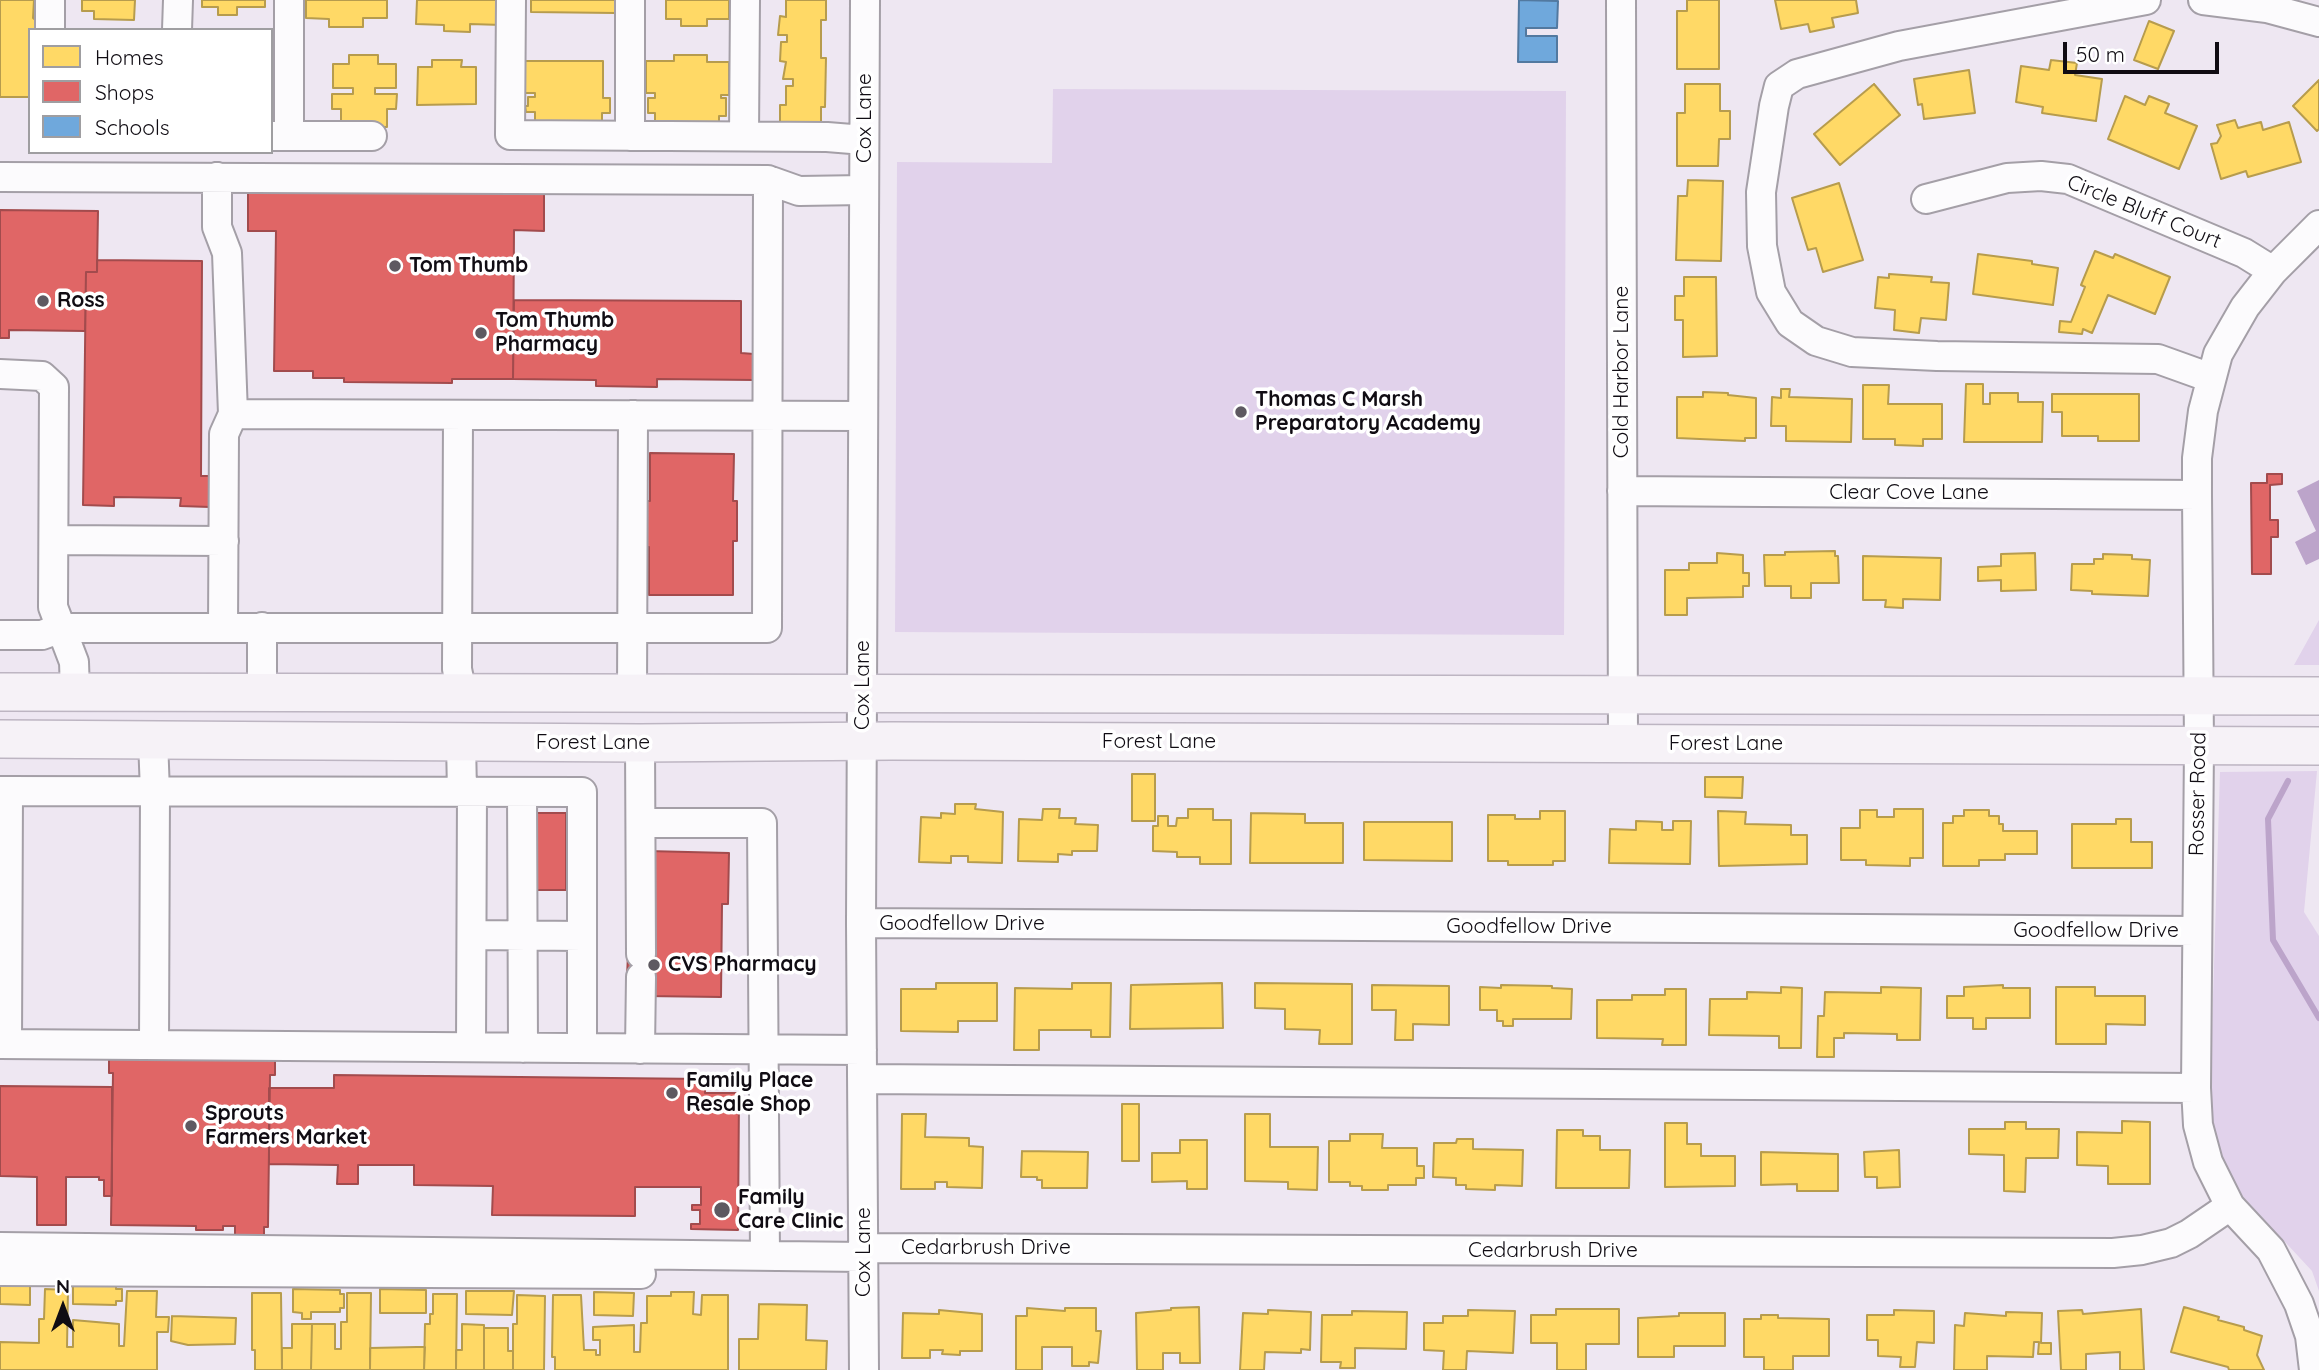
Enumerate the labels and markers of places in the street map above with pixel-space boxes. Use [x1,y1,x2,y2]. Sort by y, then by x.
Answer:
place label: Tom Thumb [409,253,528,279]
marker: Tom Thumb [387,258,403,274]
place label: Ross [57,288,105,314]
marker: Ross [35,293,51,309]
place label: Tom Thumb Pharmacy [495,308,614,358]
marker: Tom Thumb Pharmacy [473,325,489,341]
place label: Thomas C Marsh Preparatory Academy [1255,387,1481,437]
marker: Thomas C Marsh Preparatory Academy [1233,404,1249,420]
place label: CVS Pharmacy [668,952,817,978]
marker: CVS Pharmacy [646,957,662,973]
place label: Family Place Resale Shop [686,1068,813,1118]
marker: Family Place Resale Shop [664,1085,680,1101]
place label: Sprouts Farmers Market [205,1101,368,1151]
marker: Sprouts Farmers Market [183,1118,199,1134]
place label: Family Care Clinic [738,1185,843,1235]
marker: Family Care Clinic [712,1200,732,1220]

